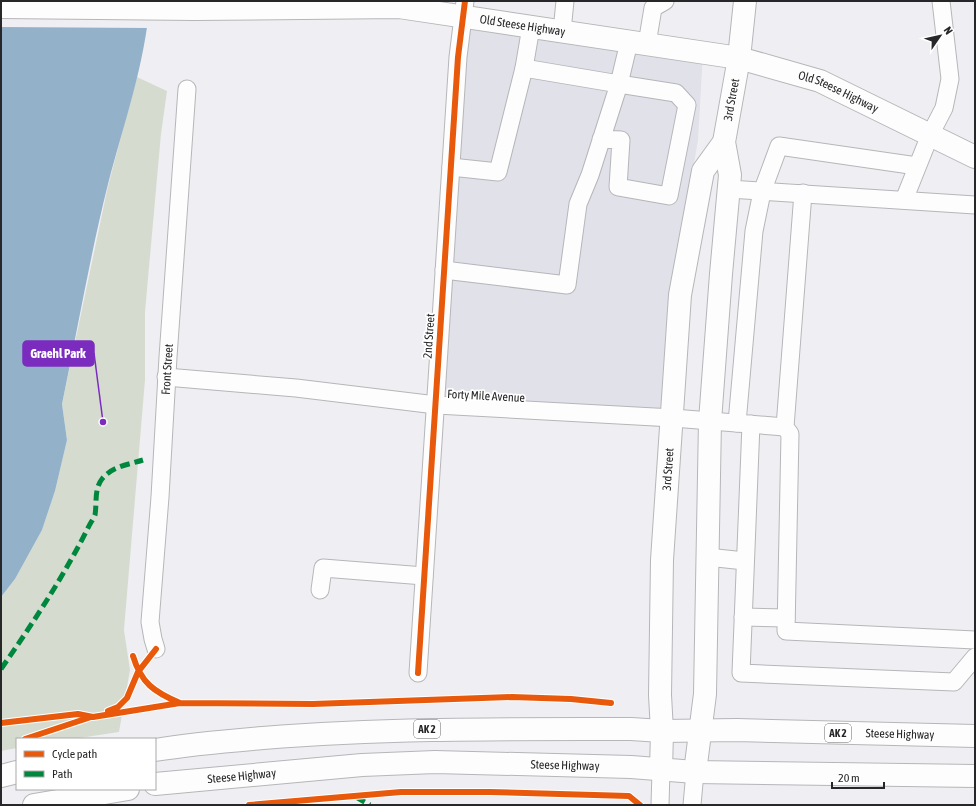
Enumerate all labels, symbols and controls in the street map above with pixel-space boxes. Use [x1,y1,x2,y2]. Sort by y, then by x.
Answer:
street label: Old Steese Highway [479,12,566,39]
north arrow [920,16,960,56]
text: N [941,24,955,36]
street label: Old Steese Highway [797,68,881,116]
street label: 3rd Street [721,77,742,122]
street label: 2nd Street [420,312,438,359]
callout: Graehl Park [23,341,94,366]
street label: Front Street [159,343,176,395]
text: Graehl Park [30,346,86,361]
street label: Forty Mile Avenue [447,387,525,405]
street label: 3rd Street [660,447,677,491]
road number: AK 2 [414,720,440,738]
road number: AK 2 [825,724,851,742]
street label: Steese Highway [865,726,935,742]
legend [16,738,156,790]
text: Cycle path [52,747,97,761]
street label: Steese Highway [530,757,600,773]
scale bar [832,764,884,790]
street label: Steese Highway [207,766,277,786]
text: Path [52,767,73,781]
text: 20 m [838,771,860,785]

